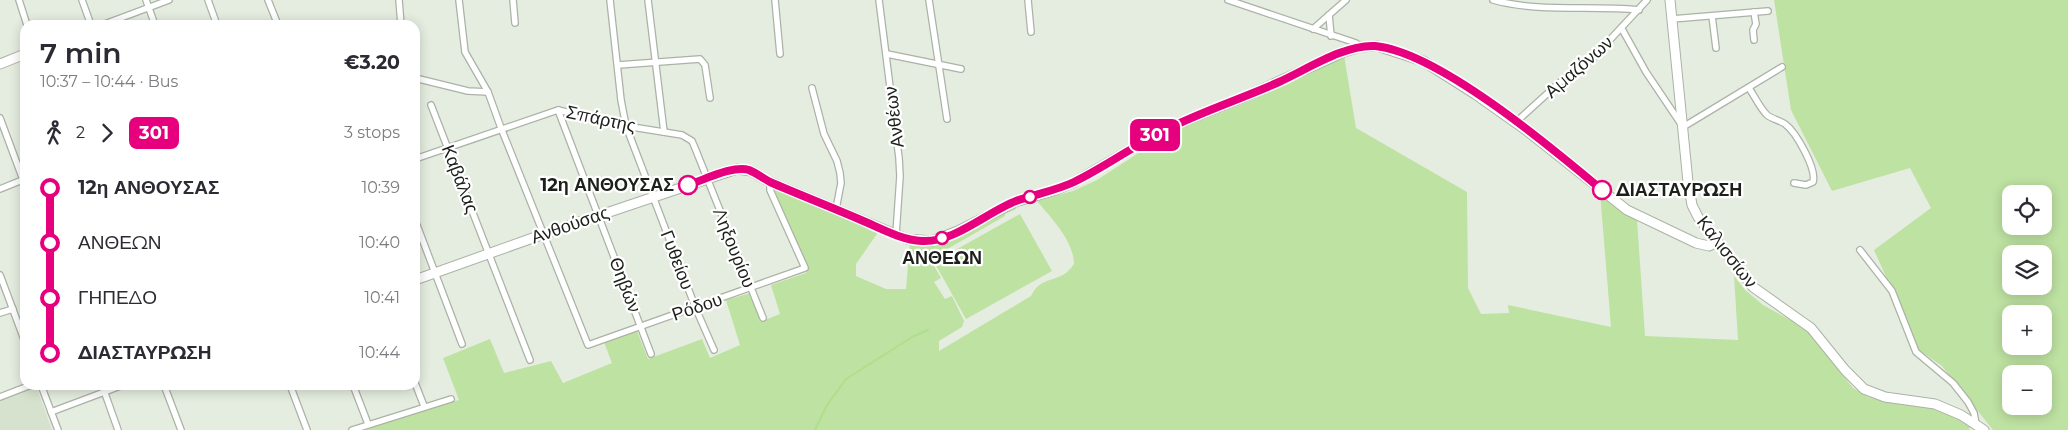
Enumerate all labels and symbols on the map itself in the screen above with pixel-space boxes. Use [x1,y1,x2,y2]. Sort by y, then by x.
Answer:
street label: Αμαζόνων [1540,31,1618,103]
street label: Ανθέων [879,85,909,149]
street label: Σπάρτης [564,101,638,137]
line badge: 301 [1126,119,1184,151]
street label: Καβάλας [437,142,483,217]
place label: 12η ΑΝΘΟΥΣΑΣ [540,174,674,196]
marker: 12η ΑΝΘΟΥΣΑΣ [678,175,698,195]
place label: ΔΙΑΣΤΑΥΡΩΣΗ [1615,179,1742,201]
marker: ΔΙΑΣΤΑΥΡΩΣΗ [1592,180,1612,200]
unlabelled marker [1023,190,1037,204]
street label: Ανθούσας [528,201,612,249]
street label: Ληξουρίου [708,205,760,291]
street label: Καλισσίων [1692,212,1762,292]
street label: Γυθείου [656,227,698,293]
marker: ΑΝΘΕΩΝ [935,231,949,245]
place label: ΑΝΘΕΩΝ [902,247,982,269]
street label: Θηβών [604,254,646,316]
street label: Ρόδου [669,288,725,326]

